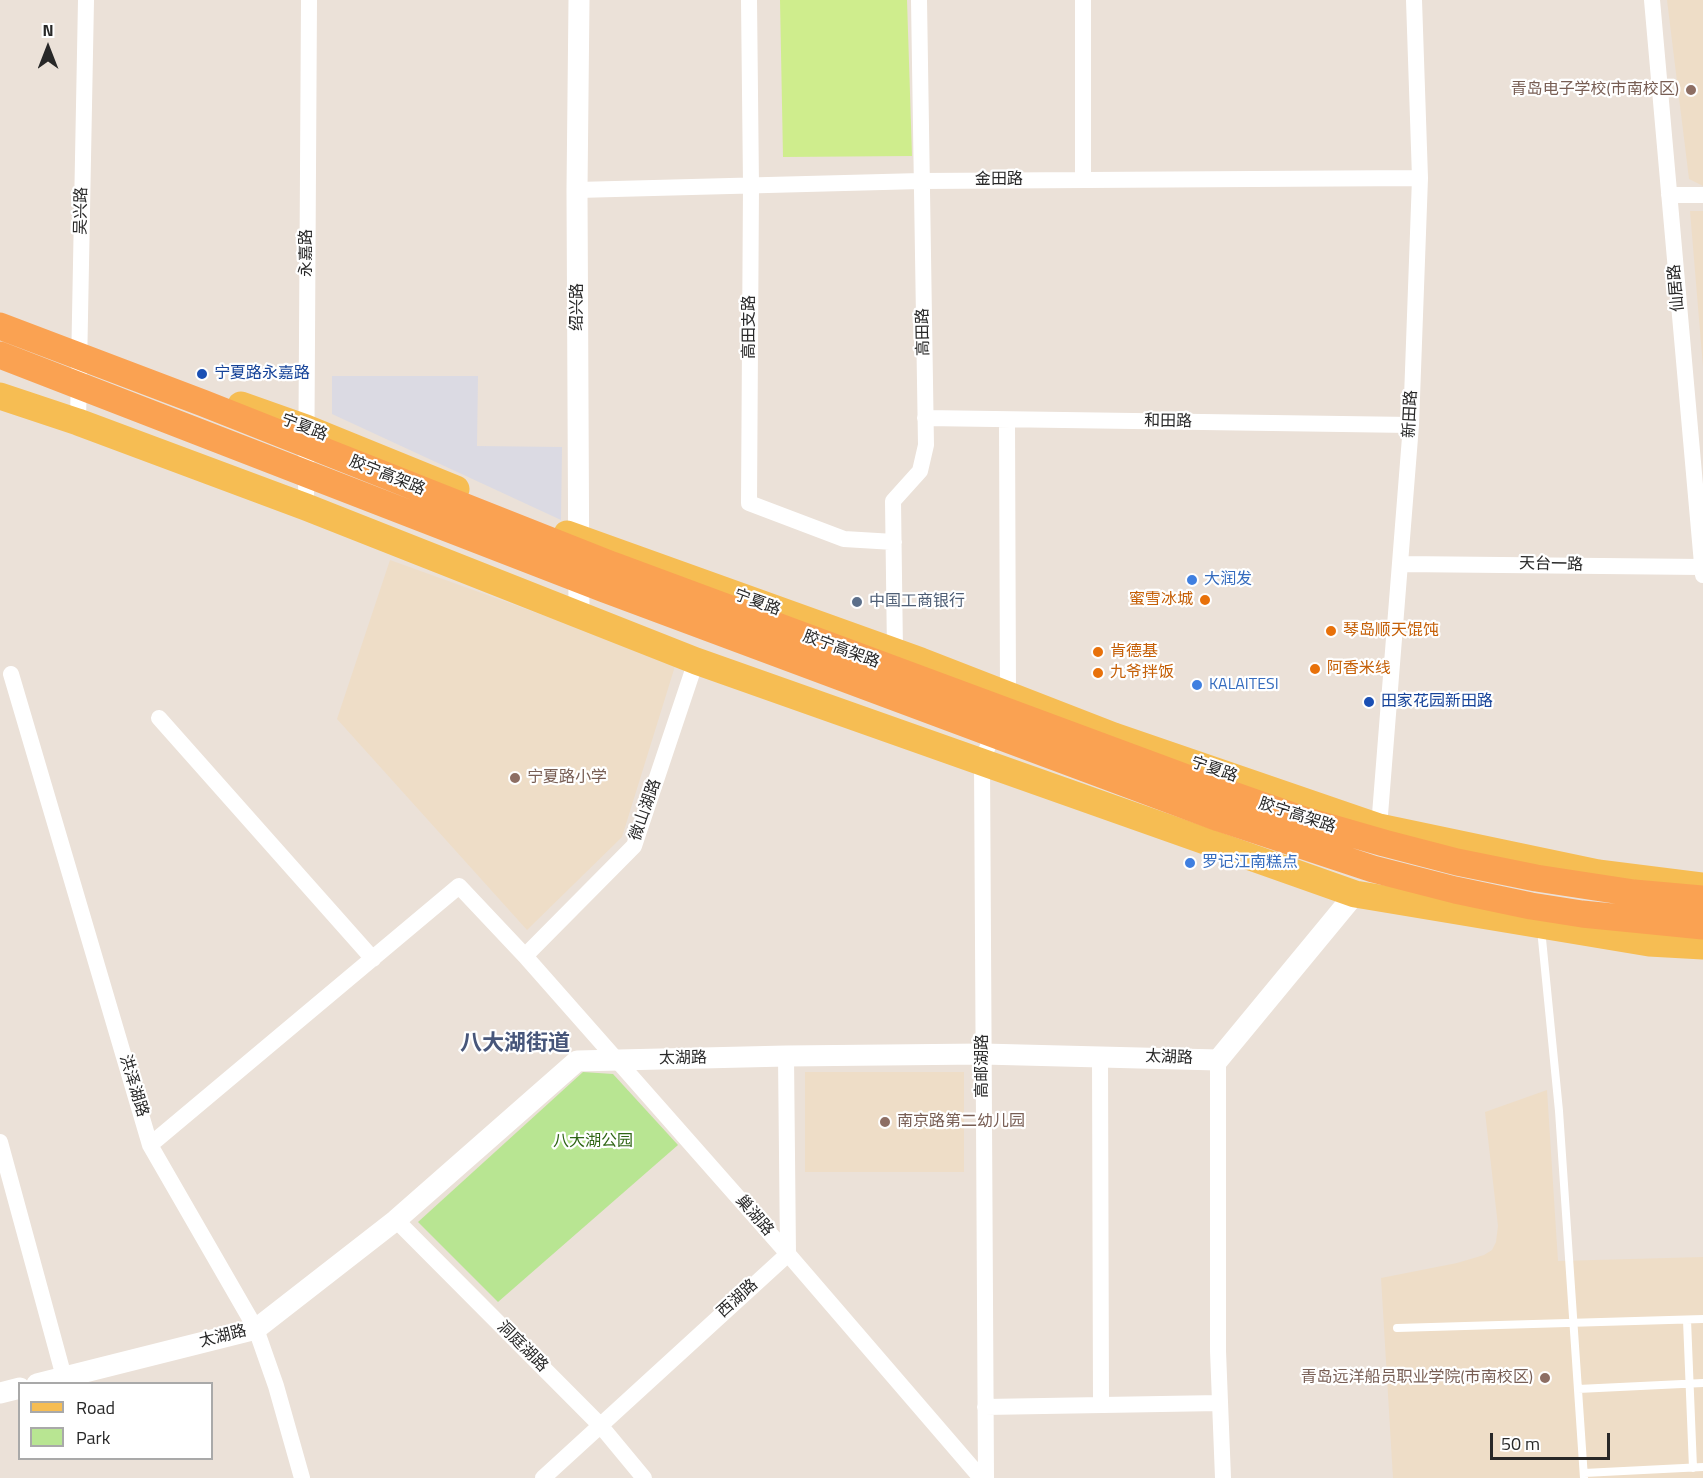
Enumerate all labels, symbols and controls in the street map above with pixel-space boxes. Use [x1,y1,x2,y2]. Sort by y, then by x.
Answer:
north arrow [18,18,78,78]
text: N [42,18,54,42]
place label: 青岛电子学校(市南校区) [1511,80,1679,100]
marker: 青岛电子学校(市南校区) [1684,83,1698,97]
street label: 金田路 [975,170,1023,190]
street label: 吴兴路 [72,187,92,235]
street label: 永嘉路 [297,229,317,277]
street label: 仙居路 [1665,263,1689,313]
street label: 绍兴路 [568,283,588,331]
street label: 高田支路 [740,295,760,359]
street label: 高田路 [914,308,934,356]
place label: 宁夏路永嘉路 [214,364,310,384]
marker: 宁夏路永嘉路 [195,367,209,381]
street label: 新田路 [1400,390,1422,438]
street label: 宁夏路 [278,410,330,446]
street label: 和田路 [1144,412,1192,432]
street label: 胶宁高架路 [346,452,428,500]
street label: 天台一路 [1519,555,1583,575]
place label: 大润发 [1204,570,1252,590]
marker: 大润发 [1185,573,1199,587]
street label: 宁夏路 [731,586,783,620]
place label: 蜜雪冰城 [1129,590,1193,610]
place label: 中国工商银行 [869,592,965,612]
marker: 蜜雪冰城 [1198,593,1212,607]
marker: 中国工商银行 [850,595,864,609]
place label: 琴岛顺天馄饨 [1343,621,1439,641]
marker: 琴岛顺天馄饨 [1324,624,1338,638]
street label: 胶宁高架路 [800,627,882,673]
place label: 肯德基 [1110,642,1158,662]
marker: 肯德基 [1091,645,1105,659]
place label: 阿香米线 [1327,659,1391,679]
marker: 阿香米线 [1308,662,1322,676]
place label: 九爷拌饭 [1110,663,1174,683]
marker: 九爷拌饭 [1091,666,1105,680]
place label: KALAITESI [1209,675,1279,695]
marker: KALAITESI [1190,678,1204,692]
place label: 田家花园新田路 [1381,692,1493,712]
marker: 田家花园新田路 [1362,695,1376,709]
street label: 宁夏路 [1188,753,1240,787]
place label: 宁夏路小学 [527,768,607,788]
marker: 宁夏路小学 [508,771,522,785]
street label: 微山湖路 [627,777,665,843]
street label: 胶宁高架路 [1256,795,1338,837]
place label: 罗记江南糕点 [1202,853,1298,873]
marker: 罗记江南糕点 [1183,856,1197,870]
district label: 八大湖街道 [460,1032,570,1058]
street label: 高邮湖路 [973,1034,993,1098]
street label: 太湖路 [1145,1048,1193,1068]
street label: 太湖路 [659,1049,707,1069]
street label: 洪泽湖路 [114,1053,152,1119]
place label: 南京路第二幼儿园 [897,1112,1025,1132]
marker: 南京路第二幼儿园 [878,1115,892,1129]
park label: 八大湖公园 [553,1132,633,1152]
street label: 巢湖路 [731,1192,777,1240]
street label: 西湖路 [714,1276,762,1322]
street label: 洞庭湖路 [493,1318,551,1376]
street label: 太湖路 [197,1322,249,1352]
place label: 青岛远洋船员职业学院(市南校区) [1301,1368,1533,1388]
marker: 青岛远洋船员职业学院(市南校区) [1538,1371,1552,1385]
legend [18,1382,213,1460]
text: Road [76,1394,115,1421]
scale bar [1493,1421,1613,1459]
text: Park [76,1424,110,1451]
text: 50 m [1501,1430,1540,1457]

